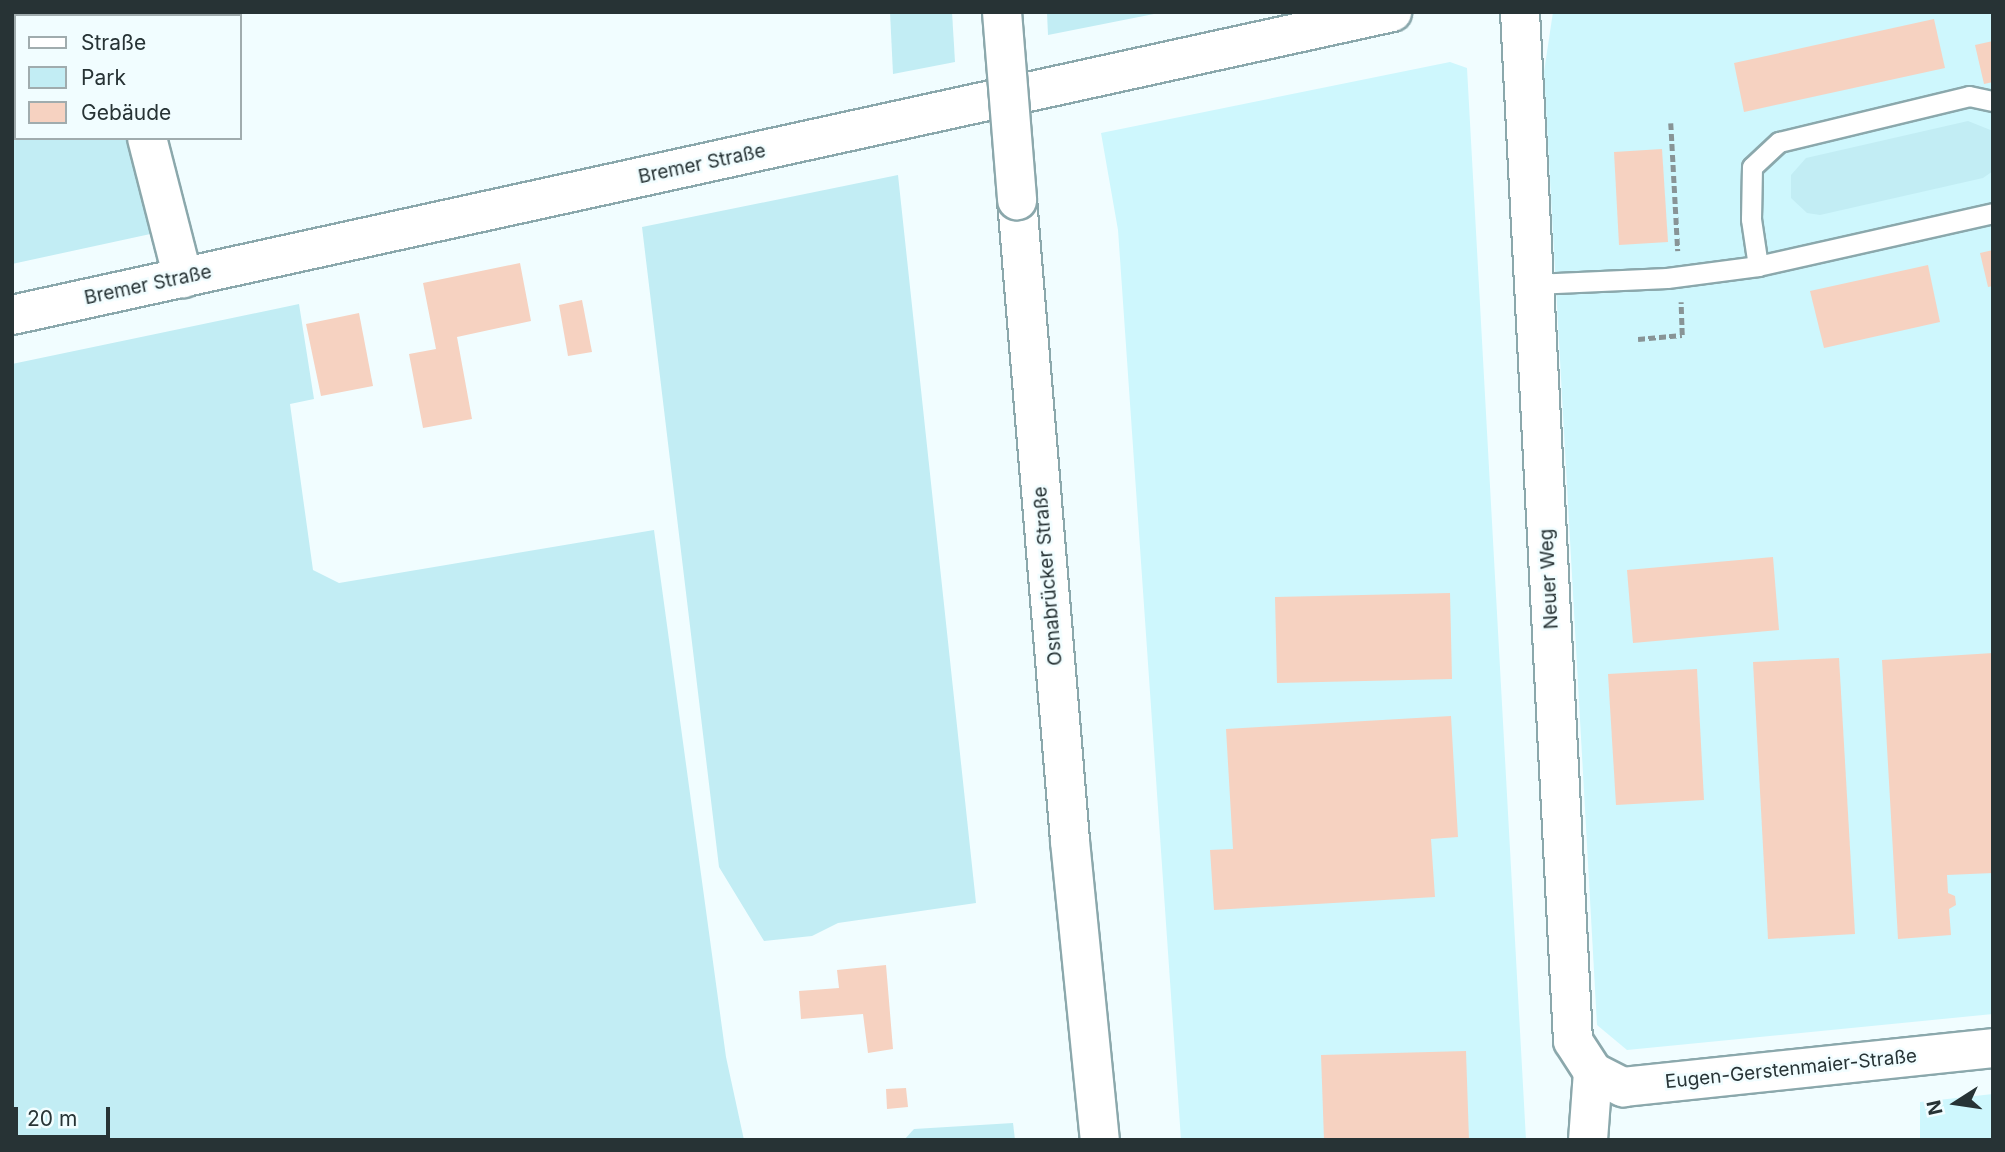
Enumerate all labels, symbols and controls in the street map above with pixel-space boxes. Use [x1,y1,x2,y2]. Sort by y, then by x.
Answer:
legend [14,14,242,140]
text: Straße [81,30,146,55]
text: Park [81,65,126,90]
text: Gebäude [81,100,171,125]
street label: Bremer Straße [636,139,768,189]
street label: Bremer Straße [82,260,214,310]
street label: Osnabrücker Straße [1029,485,1067,667]
street label: Neuer Weg [1535,528,1563,630]
street label: Eugen-Gerstenmaier-Straße [1664,1044,1918,1094]
north arrow [1921,1068,1991,1138]
scale bar [18,1092,114,1136]
text: N [1922,1098,1948,1117]
text: 20 m [27,1106,77,1131]

